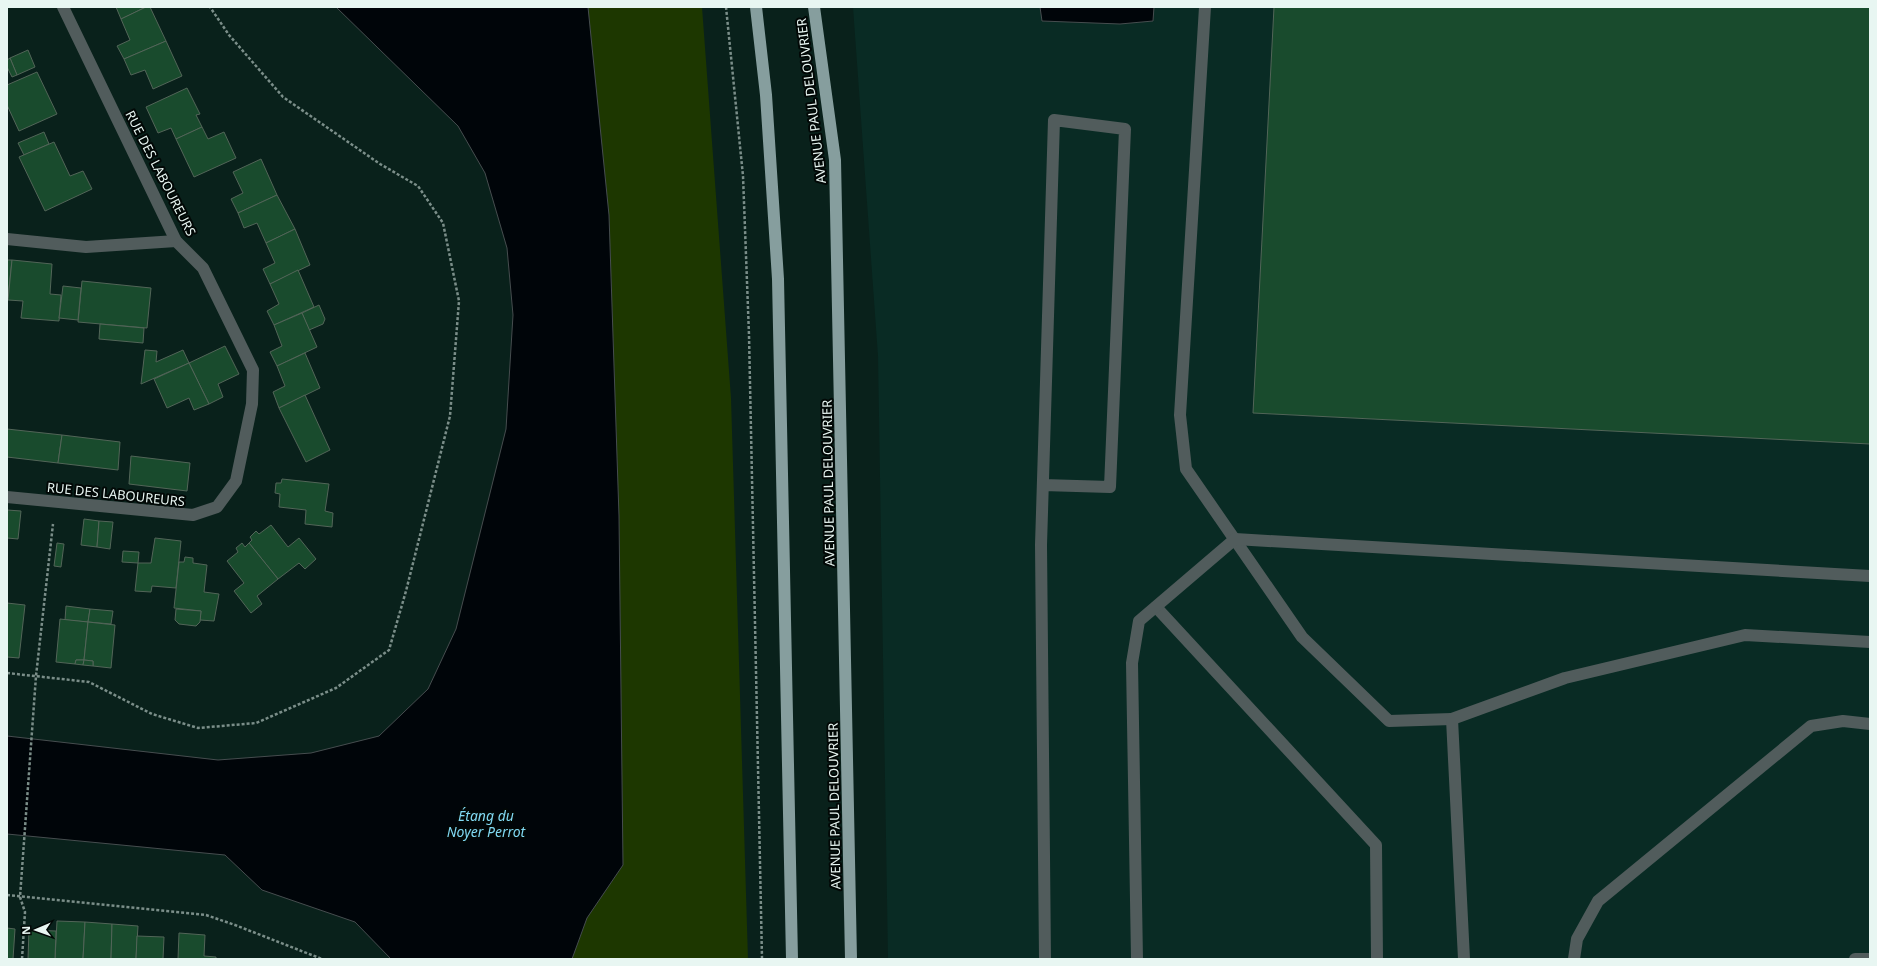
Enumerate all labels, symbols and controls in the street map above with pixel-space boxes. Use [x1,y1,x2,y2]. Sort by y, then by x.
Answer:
street label: AVENUE PAUL DELOUVRIER [792,17,830,185]
street label: RUE DES LABOUREURS [121,107,201,239]
street label: AVENUE PAUL DELOUVRIER [818,400,838,566]
street label: RUE DES LABOUREURS [46,478,186,510]
street label: AVENUE PAUL DELOUVRIER [824,723,844,889]
water label: Étang du Noyer Perrot [447,806,527,841]
north arrow [16,910,56,950]
text: N [18,926,33,935]

